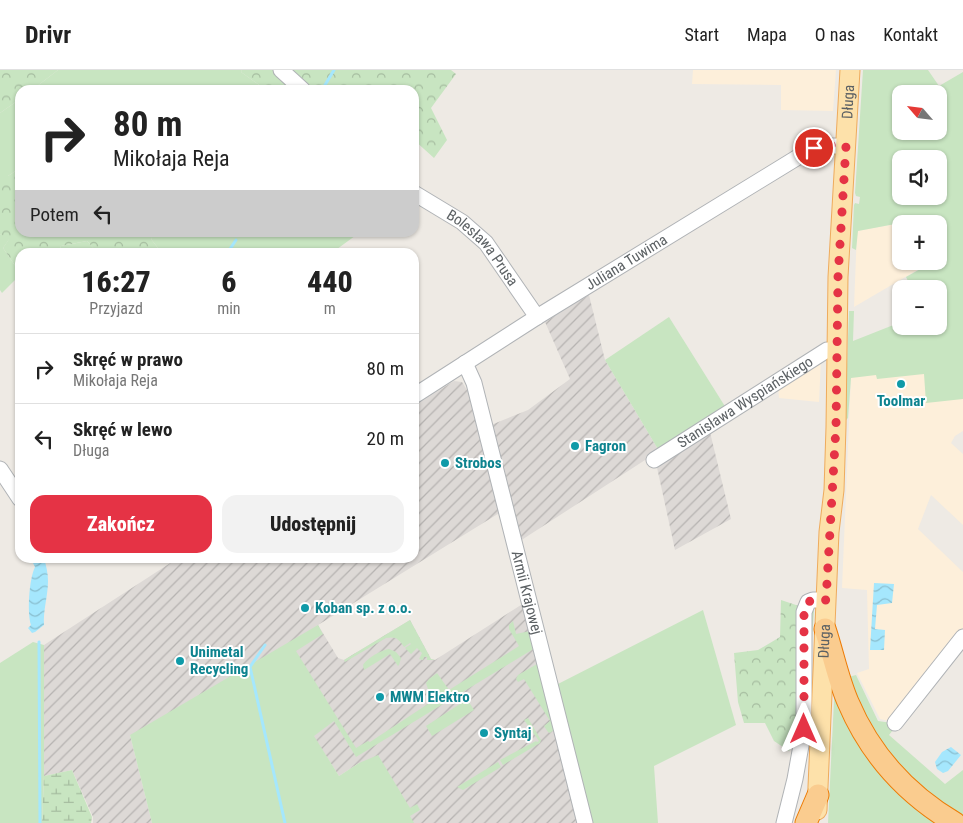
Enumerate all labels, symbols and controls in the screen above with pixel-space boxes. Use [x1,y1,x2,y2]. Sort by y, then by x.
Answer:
text: Drivr [25,21,71,49]
text: Start [685,24,719,45]
text: Mapa [747,24,787,45]
text: O nas [815,24,855,45]
text: Kontakt [883,24,938,45]
street label: Długa [838,84,858,119]
north arrow [892,85,948,140]
map controls [892,85,947,335]
text: 80 m [113,104,182,145]
icon: right [30,105,95,170]
pin [793,127,835,169]
icon: arrive [800,134,828,162]
text: Mikołaja Reja [113,146,230,171]
button: sound [892,150,947,205]
icon: left [89,200,117,228]
text: Potem [30,203,79,226]
street label: Bolesława Prusa [443,206,522,290]
button: + [892,215,947,270]
street label: Juliana Tuwima [582,230,670,294]
text: 16:27 [81,264,151,299]
text: 6 [221,264,236,299]
text: 440 [307,264,353,299]
button: − [892,280,947,335]
text: Przyjazd [89,299,143,318]
text: min [217,299,241,318]
text: m [324,299,336,318]
text: Skręć w prawo [73,348,183,371]
street label: Stanisława Wyspiańskiego [674,352,816,452]
icon: right [30,355,58,383]
text: 80 m [367,357,404,380]
text: Mikołaja Reja [73,371,158,390]
marker: Toolmar [895,378,907,390]
place label: Toolmar [877,392,925,410]
text: Skręć w lewo [73,418,172,441]
icon: left [30,425,58,453]
text: 20 m [367,427,404,450]
place label: Fagron [585,437,626,455]
marker: Fagron [569,440,581,452]
text: Długa [73,441,109,460]
place label: Strobos [455,454,502,472]
marker: Strobos [439,457,451,469]
button: Zakończ [30,495,212,553]
button: Udostępnij [222,495,404,553]
street label: Armii Krajowej [508,549,546,636]
place label: Koban sp. z o.o. [315,599,412,617]
marker: Koban sp. z o.o. [299,602,311,614]
street label: Długa [815,624,834,659]
place label: Unimetal Recycling [190,643,248,678]
marker: Unimetal Recycling [174,655,186,667]
place label: MWM Elektro [390,688,470,706]
marker: MWM Elektro [374,691,386,703]
position arrow [777,702,829,754]
place label: Syntaj [494,724,532,742]
marker: Syntaj [478,727,490,739]

